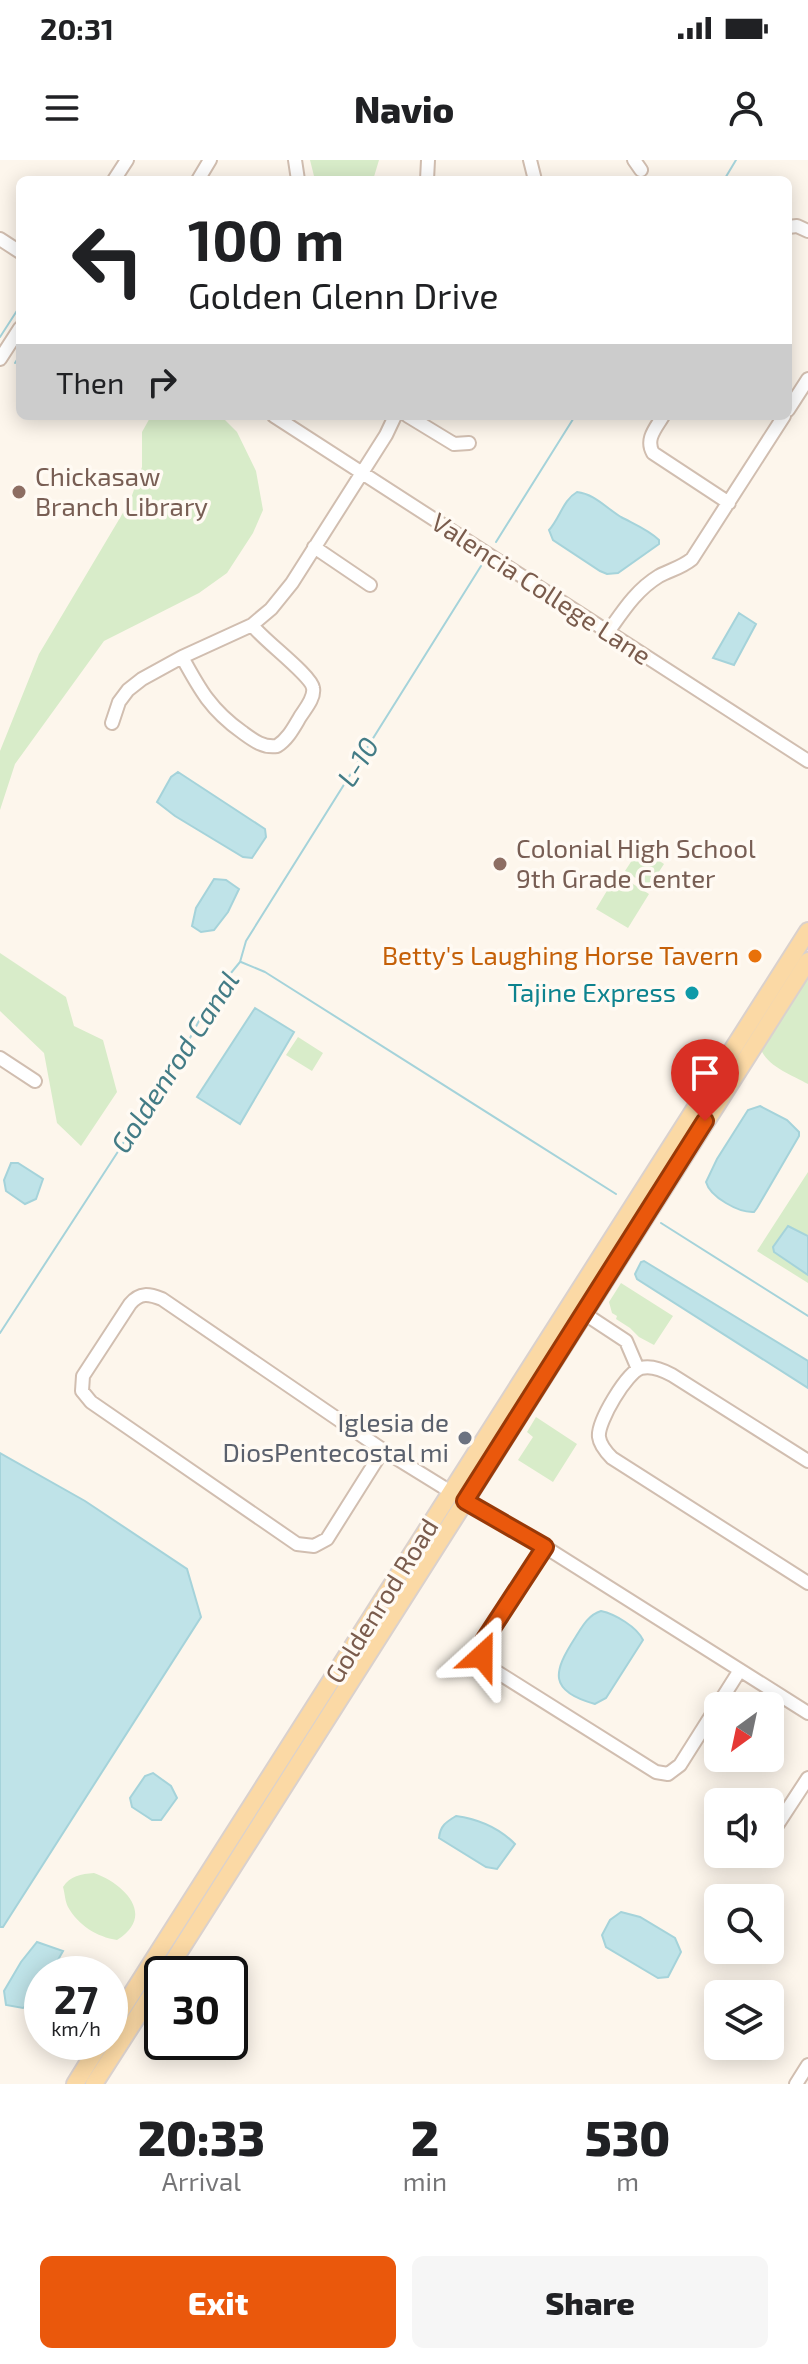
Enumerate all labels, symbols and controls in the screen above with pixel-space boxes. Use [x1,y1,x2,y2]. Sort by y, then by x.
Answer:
text: 20:31 [40,10,114,46]
icon: menu [40,86,84,130]
icon: person [724,86,768,130]
text: Navio [354,87,454,130]
text: 100 m [188,205,344,272]
icon: left [56,208,160,312]
text: Golden Glenn Drive [188,273,499,316]
icon: right [140,360,184,404]
text: Then [56,364,124,400]
place label: Chickasaw Branch Library [35,460,208,521]
marker: Chickasaw Branch Library [10,483,28,501]
street label: Valencia College Lane [426,505,657,670]
water label: L-10 [329,730,385,793]
place label: Colonial High School 9th Grade Center [516,832,756,893]
marker: Colonial High School 9th Grade Center [491,855,509,873]
place label: Betty's Laughing Horse Tavern [382,939,739,970]
marker: Betty's Laughing Horse Tavern [746,947,764,965]
water label: Goldenrod Canal [103,964,246,1159]
place label: Tajine Express [507,976,676,1007]
marker: Tajine Express [683,984,701,1002]
pin [671,1039,739,1121]
icon: arrive [683,1051,727,1095]
place label: Iglesia de DiosPentecostal mi [222,1406,449,1467]
marker: Iglesia de DiosPentecostal mi [456,1429,474,1447]
street label: Goldenrod Road [318,1512,444,1688]
position arrow [440,1614,524,1698]
north arrow [704,1692,784,1772]
map controls [704,1692,784,2060]
button: sound [704,1788,784,1868]
button: search [704,1884,784,1964]
speed limit sign: 30 [144,1956,248,2060]
text: 27 [54,1974,98,2022]
button: layers [704,1980,784,2060]
text: km/h [51,2016,101,2040]
text: 20:33 [138,2108,265,2166]
text: 2 [411,2108,439,2166]
text: 530 [585,2108,670,2166]
text: Arrival [162,2165,241,2196]
text: min [403,2165,447,2196]
text: m [616,2165,639,2196]
button: Exit [40,2256,396,2348]
button: Share [412,2256,768,2348]

